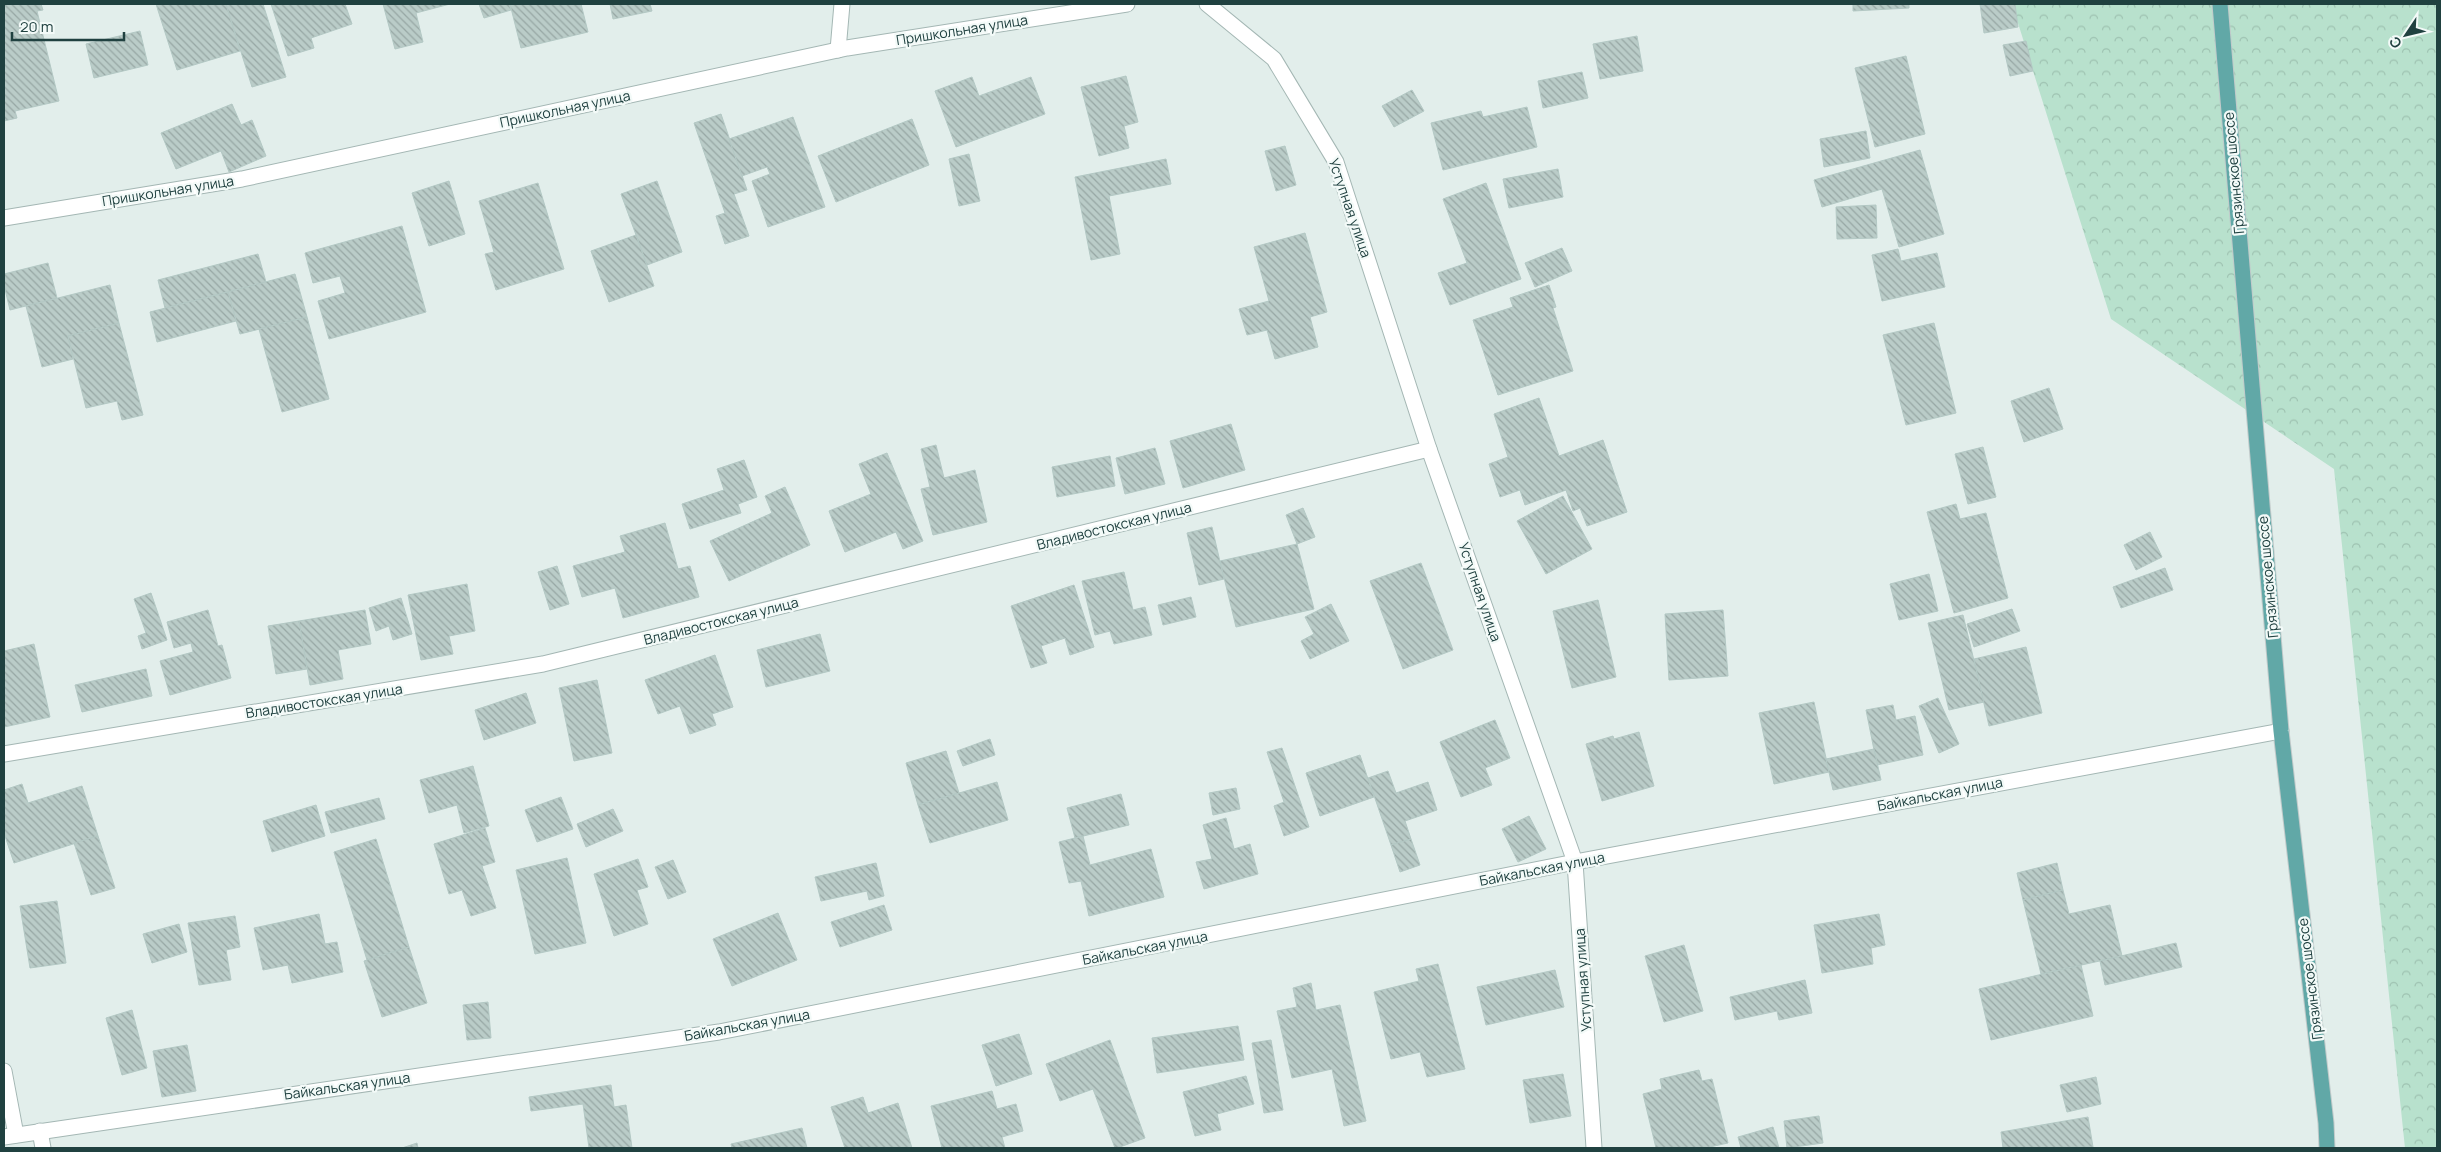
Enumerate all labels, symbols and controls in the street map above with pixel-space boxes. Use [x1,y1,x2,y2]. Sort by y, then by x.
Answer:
scale bar [12,10,125,42]
street label: Пришкольная улица [895,10,1029,49]
north arrow [2381,10,2431,60]
text: 20 m [20,16,53,37]
text: С [2384,33,2406,52]
street label: Пришкольная улица [498,85,632,132]
street label: Грязинское шоссе [2219,111,2248,235]
street label: Уступная улица [1325,156,1376,260]
street label: Пришкольная улица [101,171,235,210]
street label: Владивостокская улица [1035,497,1193,554]
street label: Грязинское шоссе [2253,515,2282,639]
street label: Уступная улица [1455,540,1506,644]
street label: Владивостокская улица [642,592,800,649]
street label: Владивостокская улица [244,679,404,722]
street label: Байкальская улица [1876,772,2004,815]
street label: Байкальская улица [1478,847,1606,890]
street label: Грязинское шоссе [2293,917,2326,1041]
street label: Байкальская улица [1081,926,1209,969]
street label: Уступная улица [1569,928,1596,1032]
street label: Байкальская улица [683,1004,811,1045]
street label: Байкальская улица [283,1067,411,1104]

